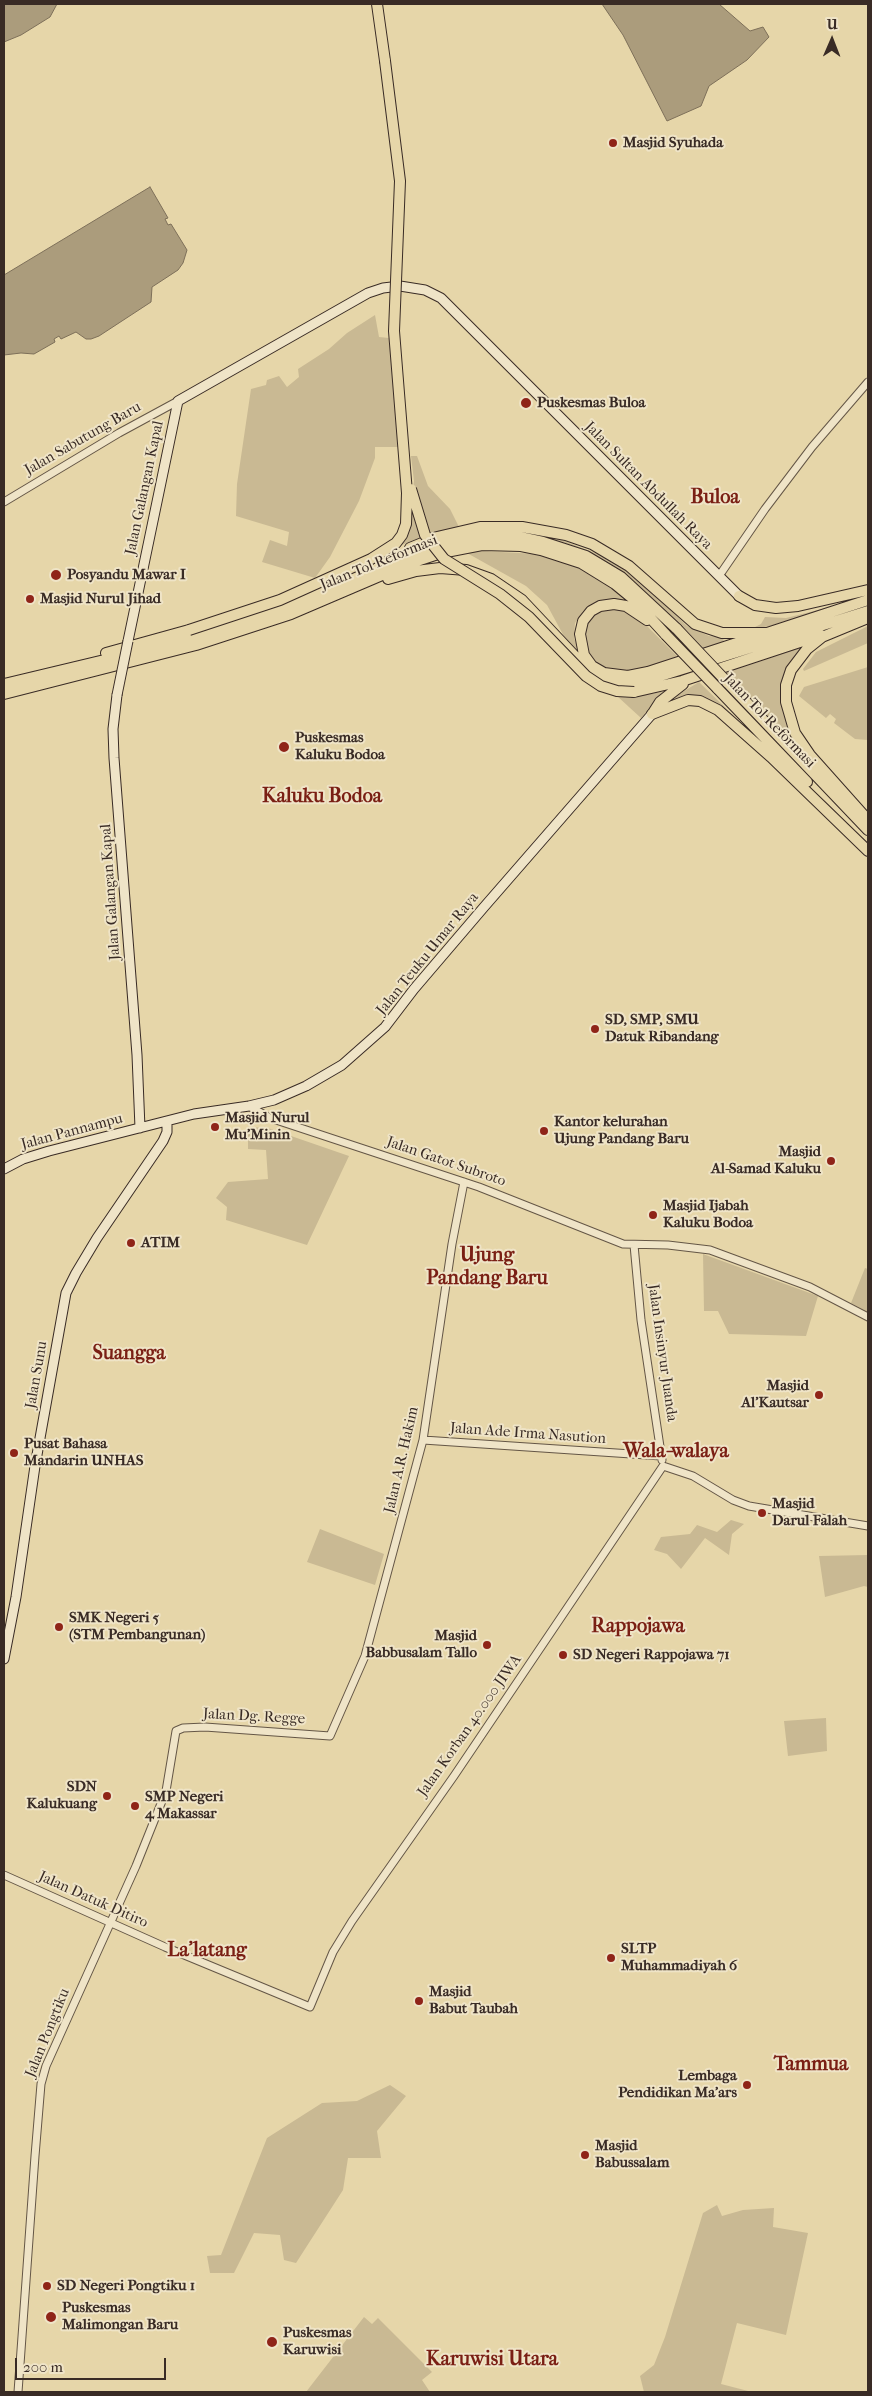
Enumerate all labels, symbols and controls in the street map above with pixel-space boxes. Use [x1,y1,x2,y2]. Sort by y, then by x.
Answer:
north arrow [807,15,857,65]
text: U [827,16,838,33]
place label: Masjid Syuhada [623,134,723,152]
marker: Masjid Syuhada [607,137,619,149]
place label: Puskesmas Buloa [537,394,646,412]
marker: Puskesmas Buloa [519,396,533,410]
street label: Jalan Sabutung Baru [22,398,144,480]
street label: Jalan Sultan Abdullah Raya [580,418,716,554]
street label: Jalan Galangan Kapal [122,419,168,557]
district label: Buloa [690,486,740,510]
street label: Jalan Tol Reformasi [318,531,440,595]
place label: Posyandu Mawar I [67,566,186,584]
marker: Posyandu Mawar I [49,568,63,582]
place label: Masjid Nurul Jihad [40,590,161,608]
marker: Masjid Nurul Jihad [24,593,36,605]
street label: Jalan Tol Reformasi [719,670,819,772]
place label: Puskesmas Kaluku Bodoa [295,729,385,764]
marker: Puskesmas Kaluku Bodoa [277,740,291,754]
district label: Kaluku Bodoa [262,785,382,809]
street label: Jalan Galangan Kapal [97,823,125,961]
street label: Jalan Teuku Umar Raya [373,889,483,1019]
place label: SD, SMP, SMU Datuk Ribandang [605,1011,719,1046]
marker: SD, SMP, SMU Datuk Ribandang [589,1023,601,1035]
place label: Masjid Nurul Mu'Minin [225,1109,309,1144]
street label: Jalan Pannampu [19,1110,125,1154]
place label: Kantor kelurahan Ujung Pandang Baru [554,1113,689,1148]
marker: Masjid Nurul Mu'Minin [209,1121,221,1133]
marker: Kantor kelurahan Ujung Pandang Baru [538,1125,550,1137]
street label: Jalan Gatot Subroto [384,1133,508,1191]
place label: Masjid Al-Samad Kaluku [711,1143,821,1178]
marker: Masjid Al-Samad Kaluku [825,1155,837,1167]
place label: Masjid Ijabah Kaluku Bodoa [663,1197,753,1232]
marker: Masjid Ijabah Kaluku Bodoa [647,1209,659,1221]
place label: ATIM [141,1234,180,1252]
marker: ATIM [125,1237,137,1249]
district label: Ujung Pandang Baru [426,1244,548,1291]
street label: Jalan Insinyur Juanda [643,1283,681,1423]
street label: Jalan Sunu [22,1340,52,1410]
district label: Suangga [92,1342,166,1366]
place label: Masjid Al'Kautsar [741,1377,809,1412]
marker: Masjid Al'Kautsar [813,1389,825,1401]
street label: Jalan A.R. Hakim [381,1405,423,1515]
street label: Jalan Ade Irma Nasution [449,1420,607,1448]
place label: Pusat Bahasa Mandarin UNHAS [24,1435,144,1470]
district label: Wala-walaya [623,1440,729,1464]
marker: Pusat Bahasa Mandarin UNHAS [8,1447,20,1459]
place label: Masjid Darul Falah [772,1495,847,1530]
marker: Masjid Darul Falah [756,1507,768,1519]
place label: SMK Negeri 5 (STM Pembangunan) [69,1609,205,1644]
district label: Rappojawa [591,1615,685,1639]
marker: SMK Negeri 5 (STM Pembangunan) [53,1621,65,1633]
place label: Masjid Babbusalam Tallo [365,1627,477,1662]
marker: Masjid Babbusalam Tallo [481,1639,493,1651]
place label: SD Negeri Rappojawa 71 [573,1646,729,1664]
marker: SD Negeri Rappojawa 71 [557,1649,569,1661]
street label: Jalan Korban 40.000 JIWA [414,1651,526,1801]
street label: Jalan Dg. Regge [202,1705,306,1729]
place label: SDN Kalukuang [27,1778,97,1813]
place label: SMP Negeri 4 Makassar [145,1788,224,1823]
marker: SDN Kalukuang [101,1790,113,1802]
marker: SMP Negeri 4 Makassar [129,1800,141,1812]
street label: Jalan Datuk Ditiro [35,1868,151,1932]
district label: La'latang [167,1939,247,1963]
place label: SLTP Muhammadiyah 6 [621,1940,737,1975]
marker: SLTP Muhammadiyah 6 [605,1952,617,1964]
place label: Masjid Babut Taubah [429,1983,518,2018]
street label: Jalan Pongtiku [22,1986,74,2080]
marker: Masjid Babut Taubah [413,1995,425,2007]
district label: Tammua [774,2053,848,2077]
place label: Lembaga Pendidikan Ma'ars [618,2067,737,2102]
marker: Lembaga Pendidikan Ma'ars [741,2079,753,2091]
place label: Masjid Babussalam [595,2137,669,2172]
marker: Masjid Babussalam [579,2149,591,2161]
place label: SD Negeri Pongtiku 1 [57,2277,195,2295]
marker: SD Negeri Pongtiku 1 [41,2280,53,2292]
place label: Puskesmas Malimongan Baru [62,2299,178,2334]
marker: Puskesmas Malimongan Baru [44,2310,58,2324]
place label: Puskesmas Karuwisi [283,2324,351,2359]
marker: Puskesmas Karuwisi [265,2335,279,2349]
scale bar [18,2348,169,2380]
district label: Karuwisi Utara [426,2348,558,2372]
text: 200 m [23,2358,63,2376]

